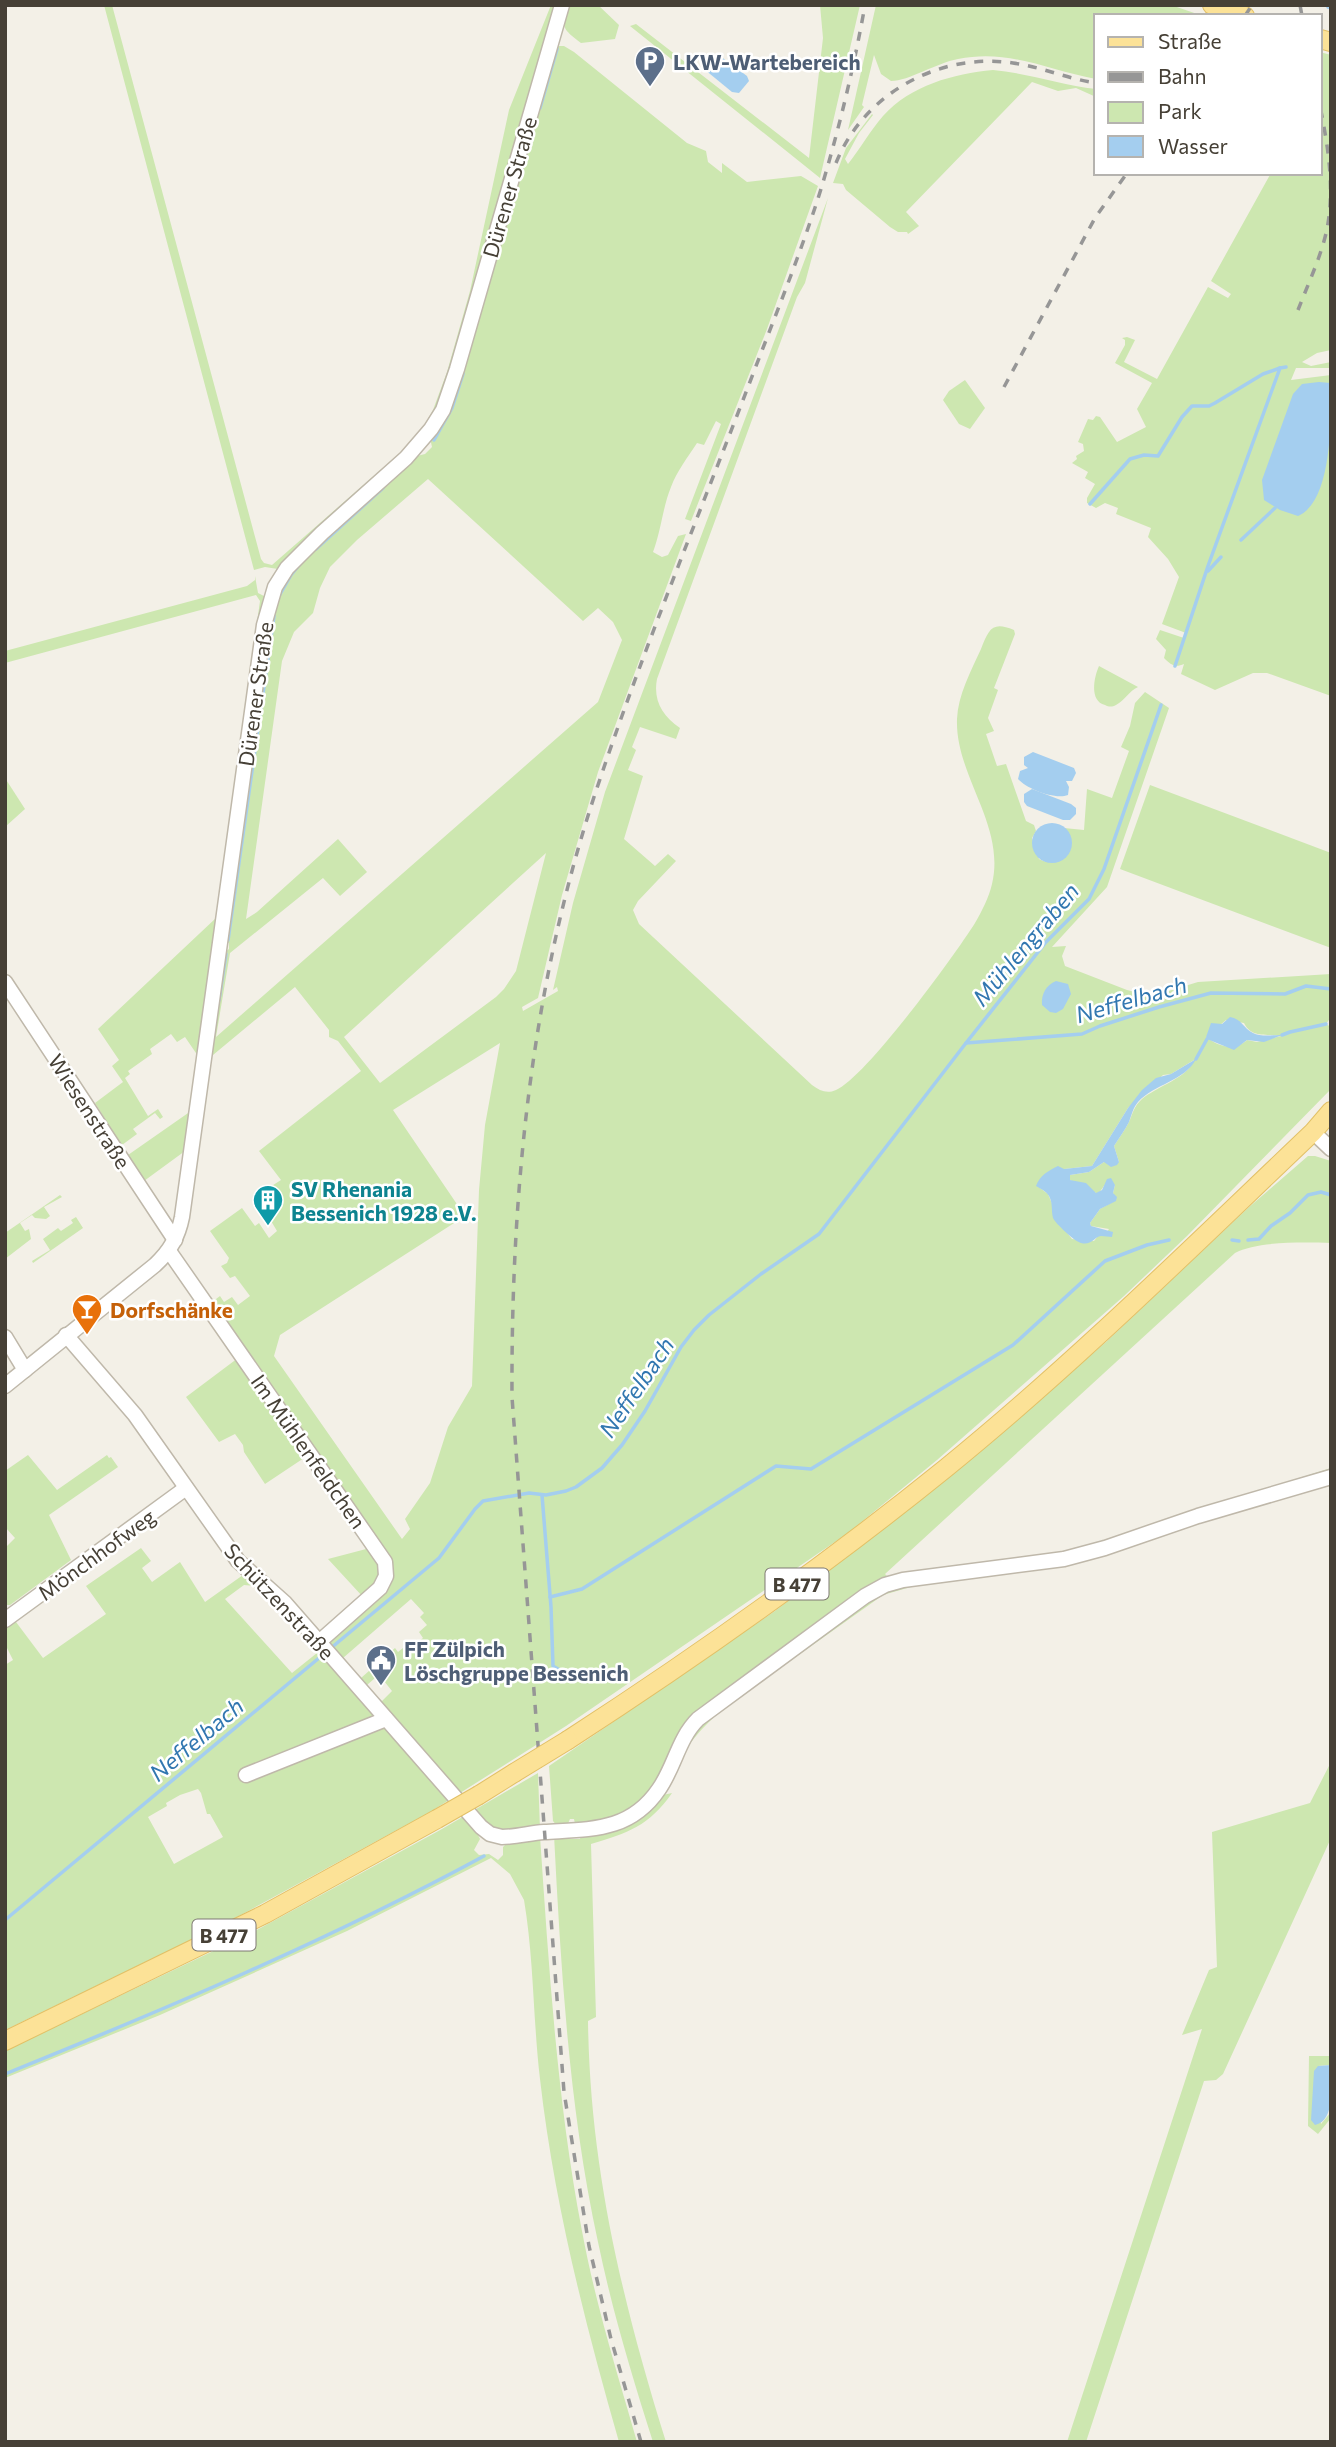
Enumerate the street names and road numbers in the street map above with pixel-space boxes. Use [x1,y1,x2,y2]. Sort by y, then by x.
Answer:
street label: Dürener Straße [477,114,541,260]
street label: Dürener Straße [232,620,278,768]
street label: Wiesenstraße [44,1049,136,1173]
street label: Im Mühlenfeldchen [246,1369,372,1533]
street label: Mönchhofweg [33,1503,159,1605]
street label: Schützenstraße [220,1538,340,1664]
road number: B 477 [766,1568,828,1600]
road number: B 477 [192,1920,256,1951]

